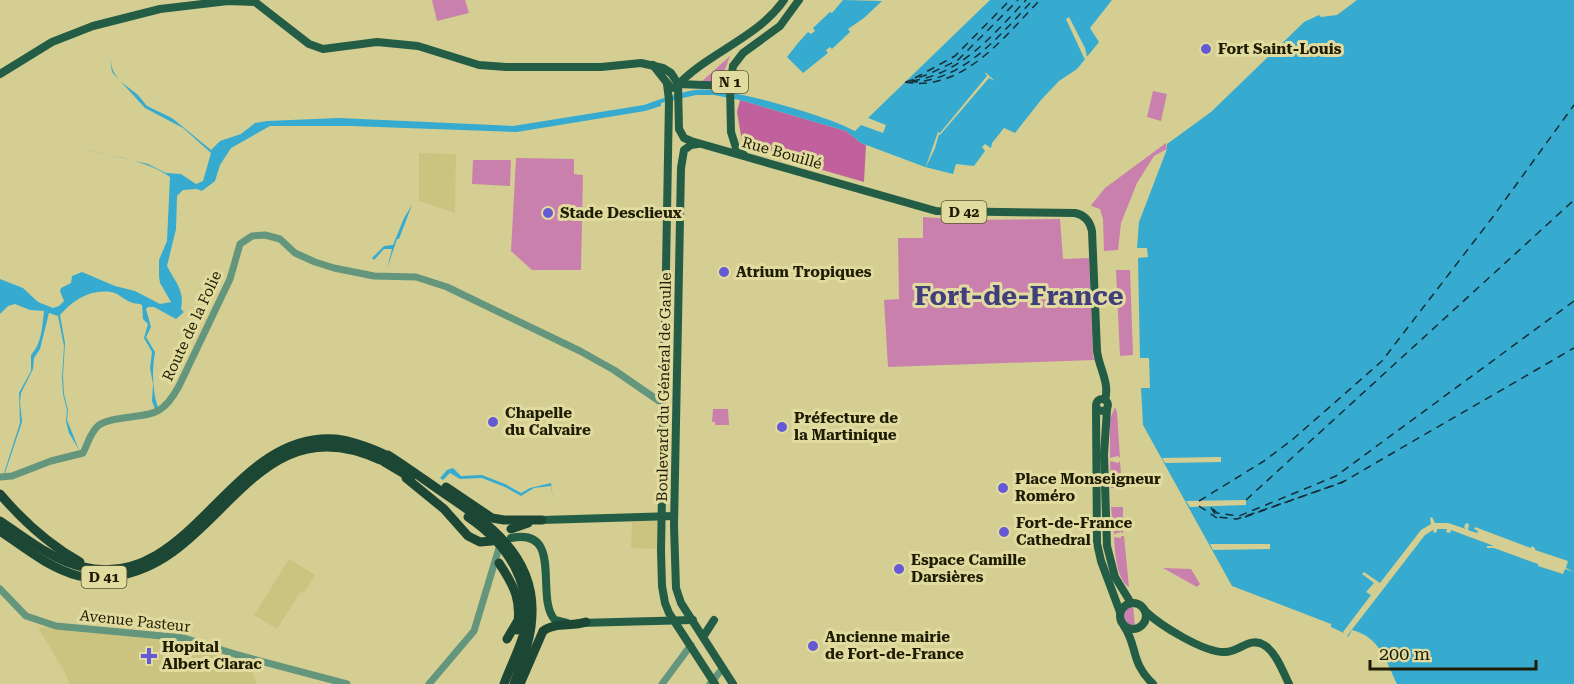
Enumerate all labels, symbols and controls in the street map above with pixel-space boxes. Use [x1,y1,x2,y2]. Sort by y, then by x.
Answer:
place label: Fort Saint-Louis [1218,40,1342,58]
marker: Fort Saint-Louis [1199,42,1213,56]
road number: N 1 [712,71,748,93]
street label: Rue Bouillé [740,133,824,173]
road number: D 42 [942,201,986,223]
place label: Stade Desclieux [560,204,682,222]
marker: Stade Desclieux [541,206,555,220]
place label: Atrium Tropiques [736,263,872,281]
marker: Atrium Tropiques [717,265,731,279]
street label: Route de la Folie [159,268,225,384]
street label: Boulevard du Général de Gaulle [653,272,675,502]
district label: Fort-de-France [914,280,1124,312]
place label: Chapelle du Calvaire [505,404,591,439]
place label: Préfecture de la Martinique [794,409,898,444]
marker: Chapelle du Calvaire [486,415,500,429]
marker: Préfecture de la Martinique [775,420,789,434]
place label: Place Monseigneur Roméro [1015,470,1161,505]
marker: Place Monseigneur Roméro [996,481,1010,495]
place label: Fort-de-France Cathedral [1016,514,1132,549]
marker: Fort-de-France Cathedral [997,525,1011,539]
place label: Espace Camille Darsières [911,551,1026,586]
marker: Espace Camille Darsières [892,562,906,576]
road number: D 41 [82,566,126,588]
street label: Avenue Pasteur [79,606,191,636]
place label: Ancienne mairie de Fort-de-France [825,628,964,663]
scale bar [1370,633,1536,671]
place label: Hopital Albert Clarac [162,638,262,673]
marker: Ancienne mairie de Fort-de-France [806,639,820,653]
text: 200 m [1379,643,1430,664]
marker: Hopital Albert Clarac [140,647,158,665]

